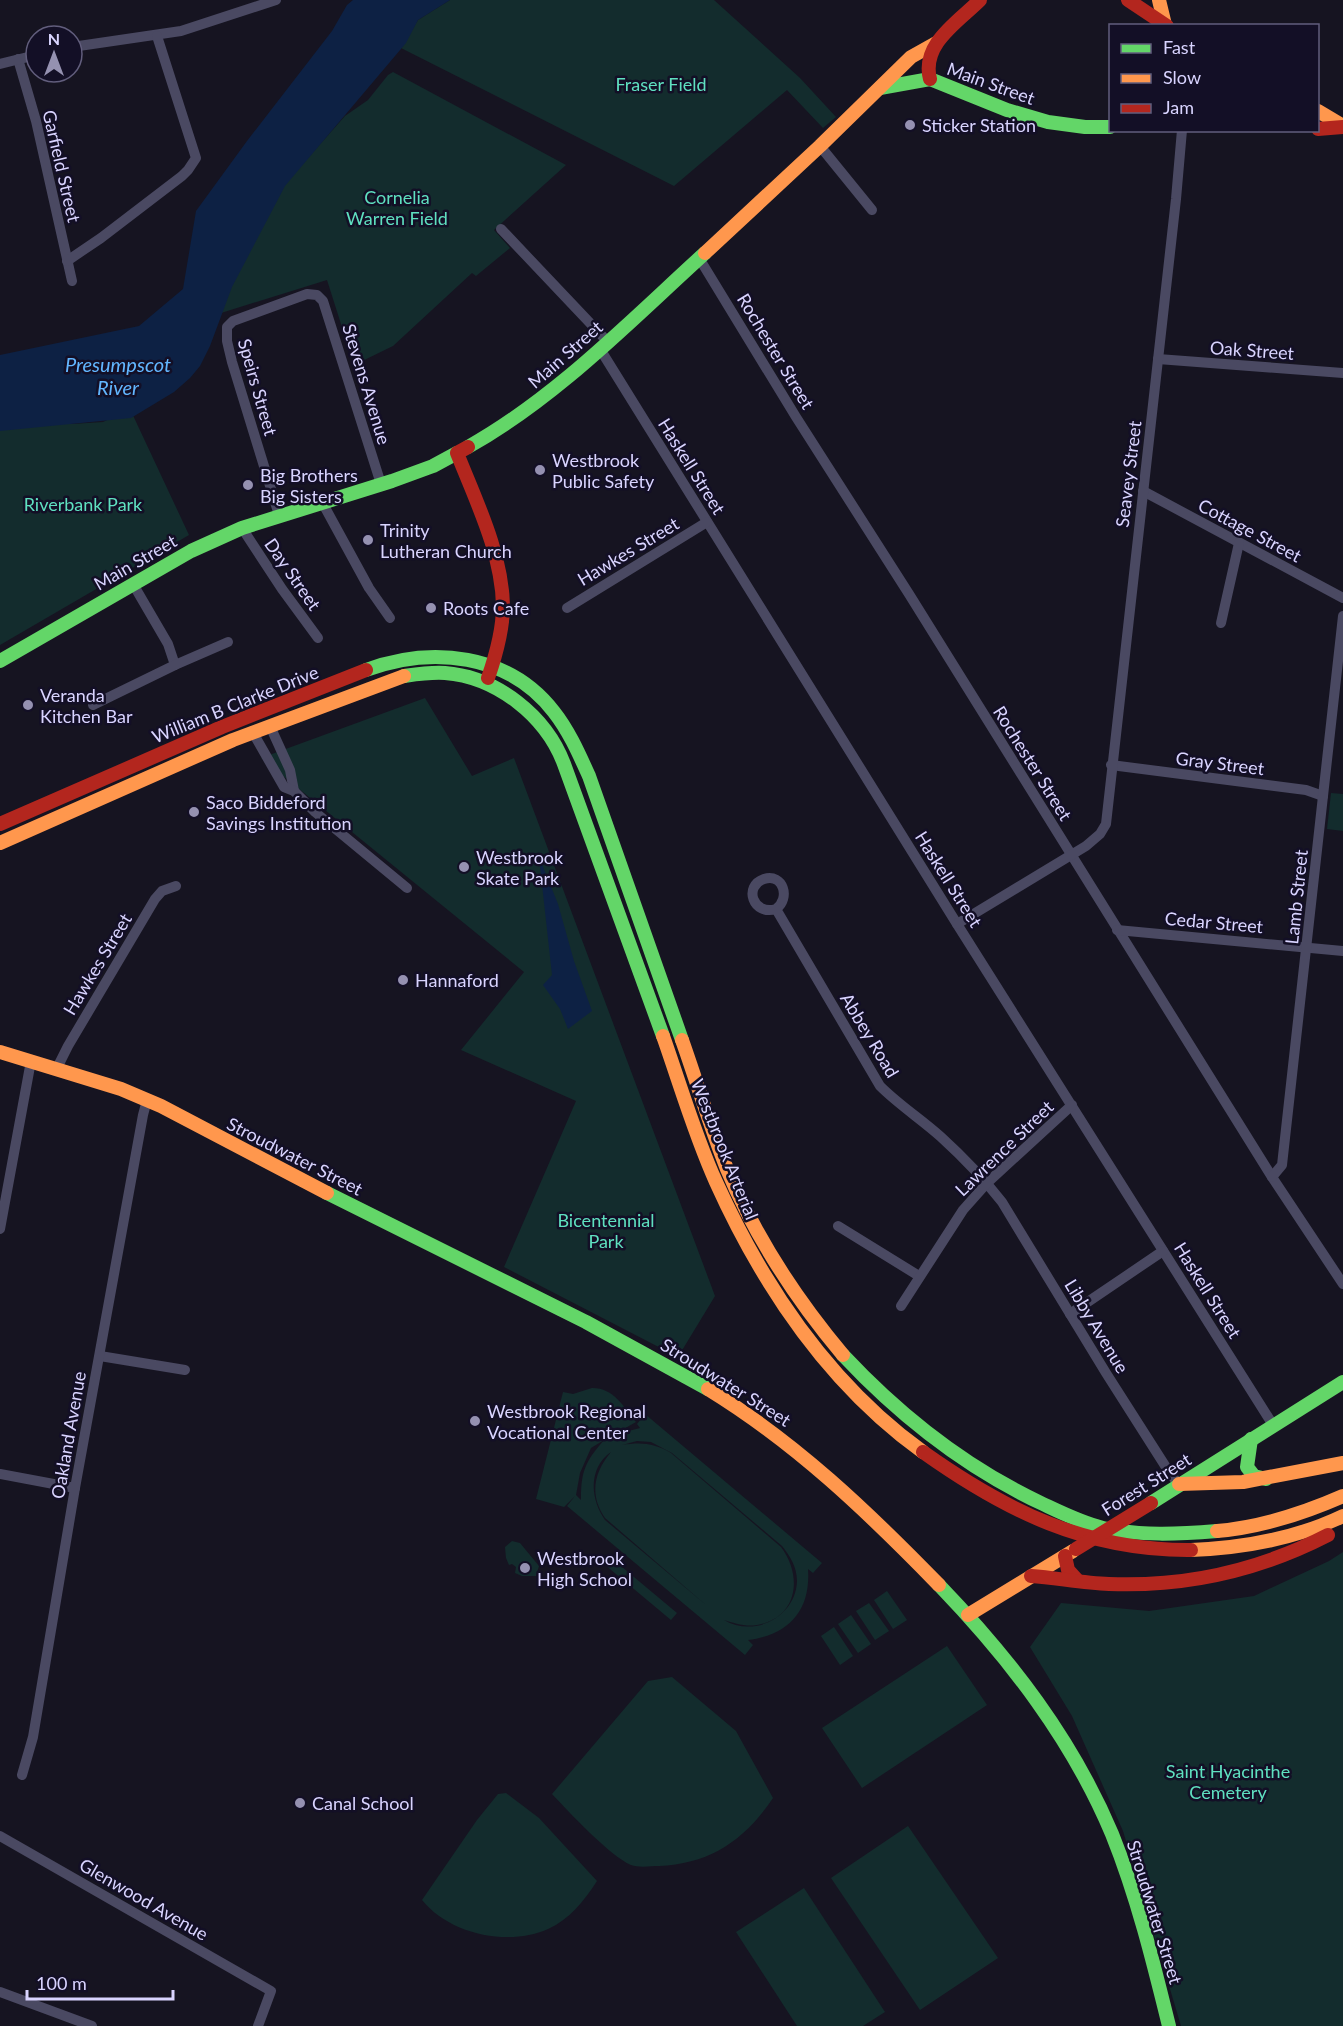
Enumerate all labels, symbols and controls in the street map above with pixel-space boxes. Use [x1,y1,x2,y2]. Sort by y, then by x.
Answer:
north arrow [24,24,84,84]
legend [1109,24,1319,132]
text: N [48,29,60,48]
text: Fast [1163,36,1196,58]
street label: Main Street [944,57,1038,109]
text: Slow [1163,66,1201,88]
park label: Fraser Field [615,73,707,95]
text: Jam [1163,96,1194,118]
street label: Garfield Street [38,108,86,225]
place label: Sticker Station [922,114,1036,136]
marker: Sticker Station [903,118,917,132]
park label: Cornelia Warren Field [346,186,448,229]
street label: Rochester Street [733,289,819,413]
street label: Main Street [523,315,607,392]
street label: Stevens Avenue [338,321,396,447]
street label: Speirs Street [234,336,282,439]
street label: Oak Street [1209,336,1295,364]
water label: Presumpscot River [65,352,171,399]
street label: Haskell Street [654,414,730,518]
street label: Seavey Street [1111,419,1146,529]
place label: Westbrook Public Safety [552,449,655,492]
marker: Westbrook Public Safety [533,463,547,477]
place label: Big Brothers Big Sisters [260,464,358,507]
marker: Big Brothers Big Sisters [241,478,255,492]
park label: Riverbank Park [24,493,143,515]
street label: Cottage Street [1195,494,1306,567]
street label: Hawkes Street [573,512,683,590]
place label: Trinity Lutheran Church [380,519,512,562]
street label: Main Street [90,529,181,594]
marker: Trinity Lutheran Church [361,533,375,547]
street label: Day Street [260,534,326,615]
place label: Roots Cafe [443,597,529,619]
marker: Roots Cafe [424,601,438,615]
street label: William B Clarke Drive [148,661,322,747]
place label: Veranda Kitchen Bar [40,684,133,727]
marker: Veranda Kitchen Bar [21,698,35,712]
street label: Rochester Street [989,702,1077,825]
street label: Gray Street [1174,747,1266,779]
place label: Saco Biddeford Savings Institution [206,791,351,834]
marker: Saco Biddeford Savings Institution [187,805,201,819]
street label: Haskell Street [911,827,987,931]
place label: Westbrook Skate Park [476,846,564,889]
street label: Lamb Street [1280,848,1312,945]
marker: Westbrook Skate Park [457,860,471,874]
street label: Cedar Street [1164,907,1265,937]
street label: Hawkes Street [58,909,136,1019]
place label: Hannaford [415,969,499,991]
marker: Hannaford [396,973,410,987]
street label: Abbey Road [836,989,904,1081]
street label: Westbrook Arterial [687,1075,763,1223]
street label: Lawrence Street [950,1095,1058,1200]
street label: Stroudwater Street [224,1112,367,1200]
park label: Bicentennial Park [557,1209,655,1252]
street label: Haskell Street [1170,1238,1246,1342]
street label: Libby Avenue [1060,1275,1134,1377]
street label: Stroudwater Street [657,1333,796,1431]
street label: Oakland Avenue [46,1369,90,1501]
place label: Westbrook Regional Vocational Center [487,1400,646,1443]
marker: Westbrook Regional Vocational Center [468,1414,482,1428]
street label: Forest Street [1097,1447,1195,1520]
place label: Westbrook High School [537,1547,632,1590]
marker: Westbrook High School [518,1561,532,1575]
park label: Saint Hyacinthe Cemetery [1166,1760,1290,1803]
place label: Canal School [312,1792,414,1814]
marker: Canal School [293,1796,307,1810]
street label: Stroudwater Street [1123,1837,1187,1987]
street label: Glenwood Avenue [76,1853,212,1945]
scale bar [27,1963,172,2001]
text: 100 m [36,1972,87,1994]

